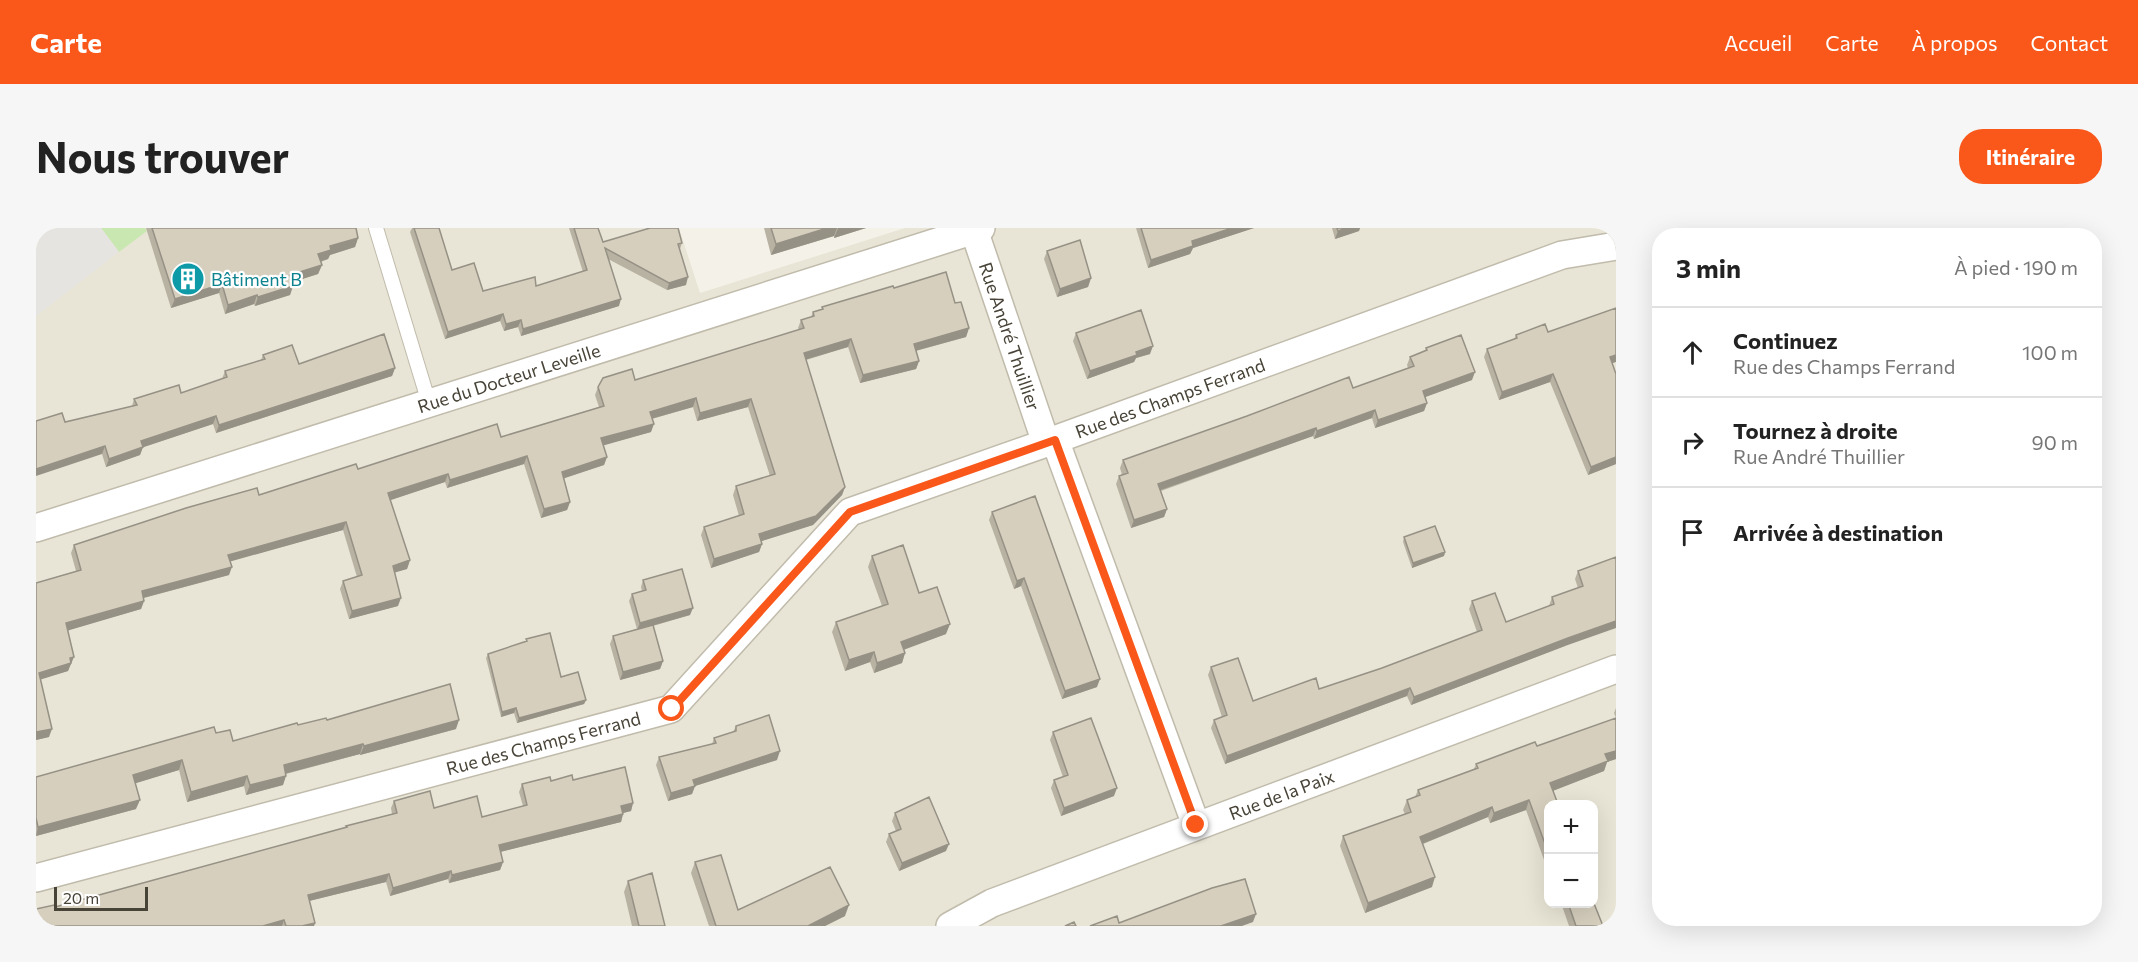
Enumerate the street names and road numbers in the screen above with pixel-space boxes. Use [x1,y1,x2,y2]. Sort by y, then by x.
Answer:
street label: Rue André Thuillier [975,259,1045,413]
street label: Rue du Docteur Leveille [415,339,603,417]
street label: Rue des Champs Ferrand [1072,353,1268,442]
street label: Rue des Champs Ferrand [444,707,643,779]
street label: Rue de la Paix [1226,765,1338,824]

